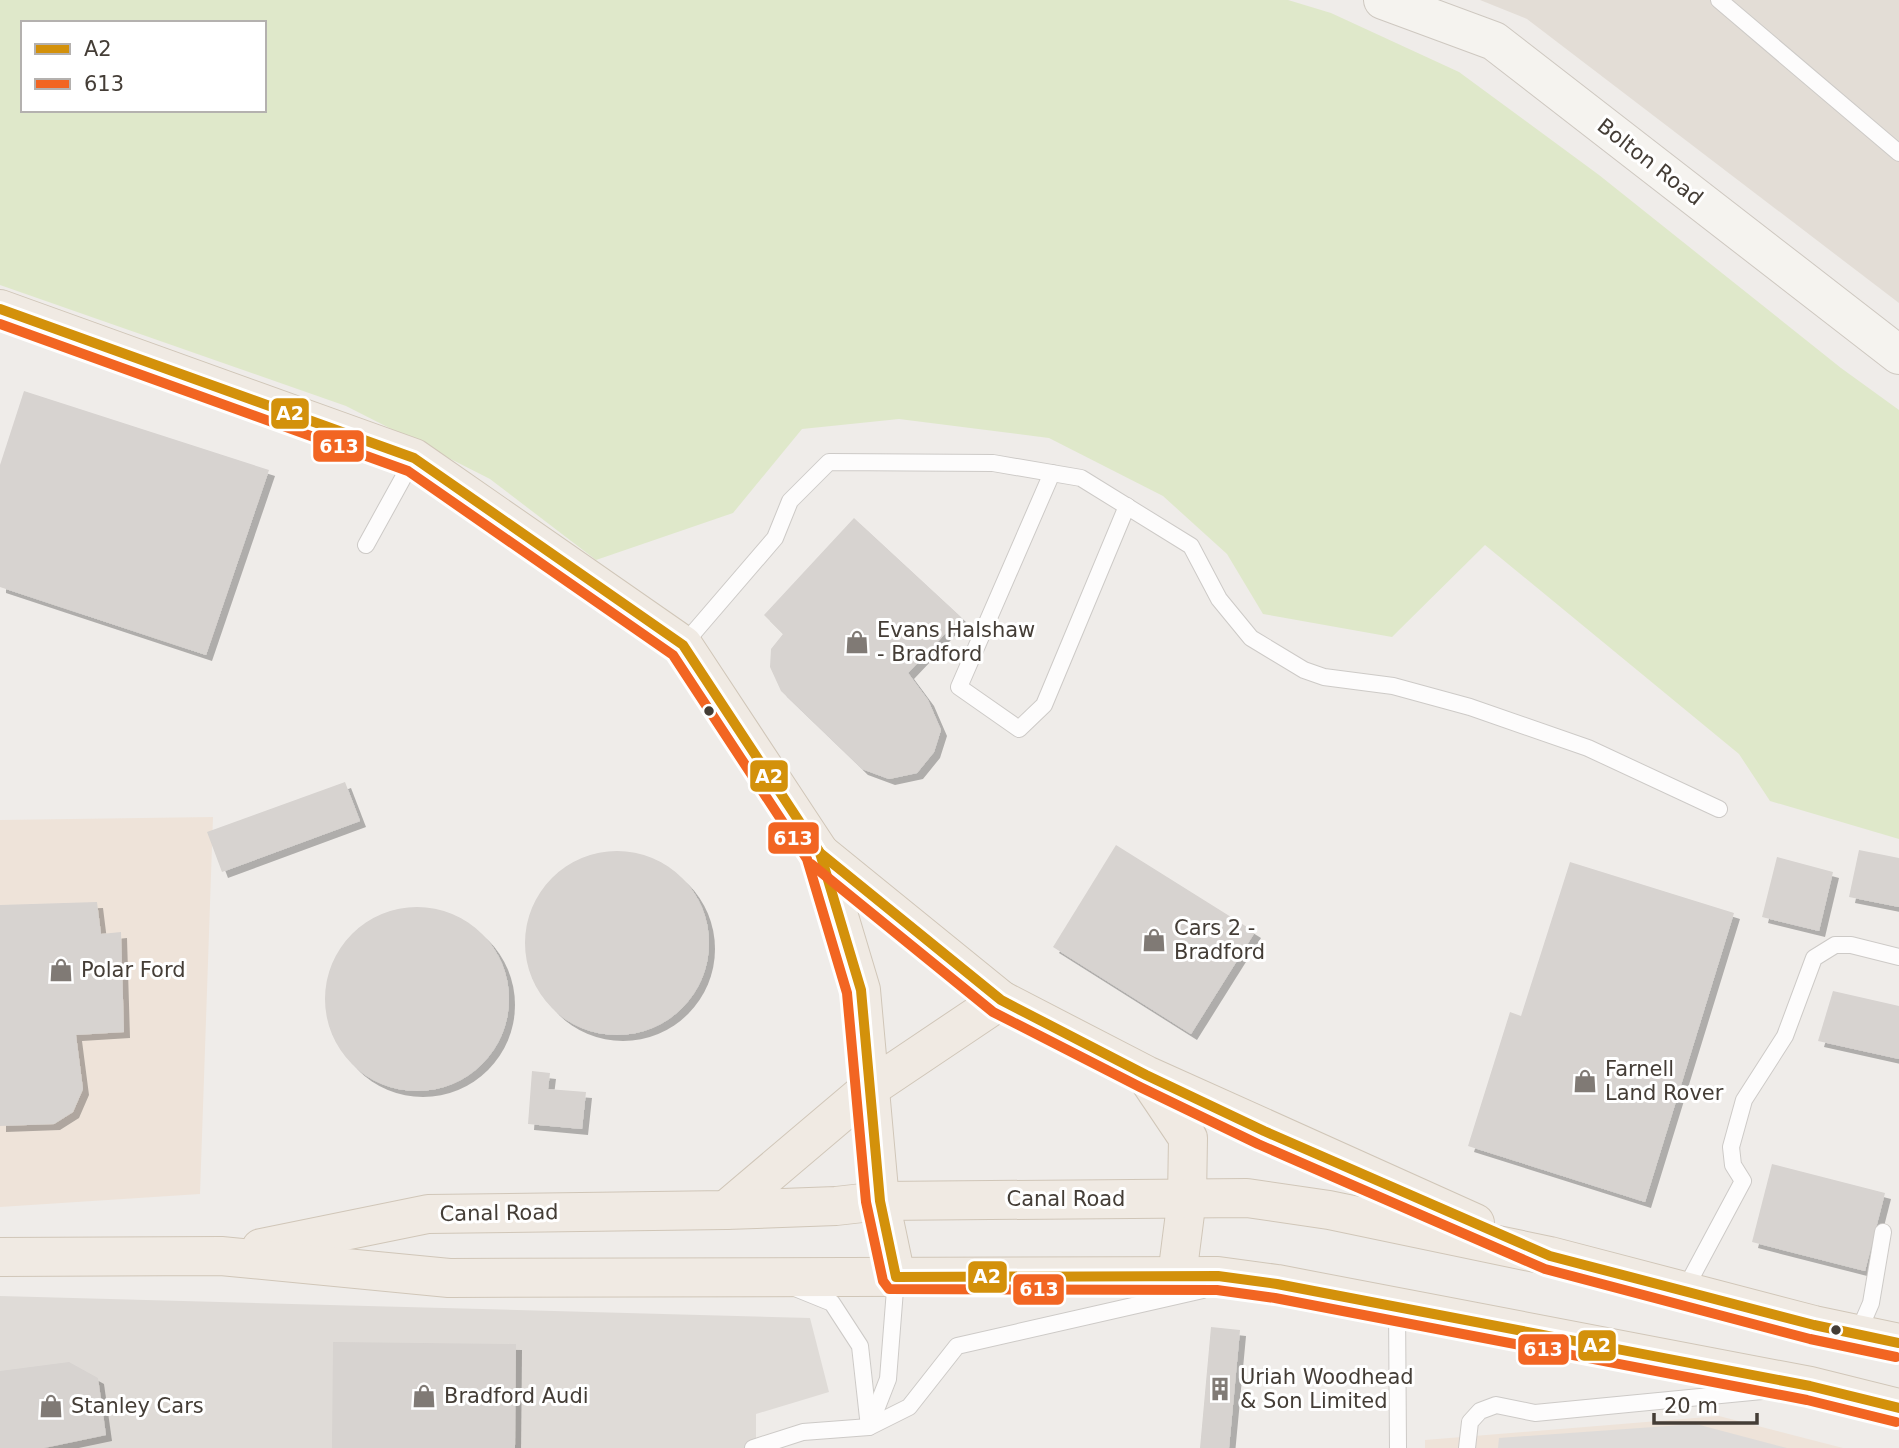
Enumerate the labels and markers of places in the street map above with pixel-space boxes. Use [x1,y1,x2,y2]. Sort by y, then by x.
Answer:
place label: Evans Halshaw - Bradford [877,618,1035,666]
shop icon: Evans Halshaw - Bradford [843,628,871,656]
unlabelled marker [702,704,716,718]
place label: Cars 2 - Bradford [1174,916,1265,964]
shop icon: Cars 2 - Bradford [1140,926,1168,954]
shop icon: Polar Ford [47,956,75,984]
place label: Polar Ford [81,958,186,982]
place label: Farnell Land Rover [1605,1057,1724,1105]
shop icon: Farnell Land Rover [1571,1067,1599,1095]
unlabelled marker [1829,1323,1843,1337]
place label: Uriah Woodhead & Son Limited [1240,1365,1414,1413]
building icon: Uriah Woodhead & Son Limited [1206,1375,1234,1403]
shop icon: Bradford Audi [410,1382,438,1410]
place label: Bradford Audi [444,1384,589,1408]
shop icon: Stanley Cars [37,1392,65,1420]
place label: Stanley Cars [71,1394,204,1418]

